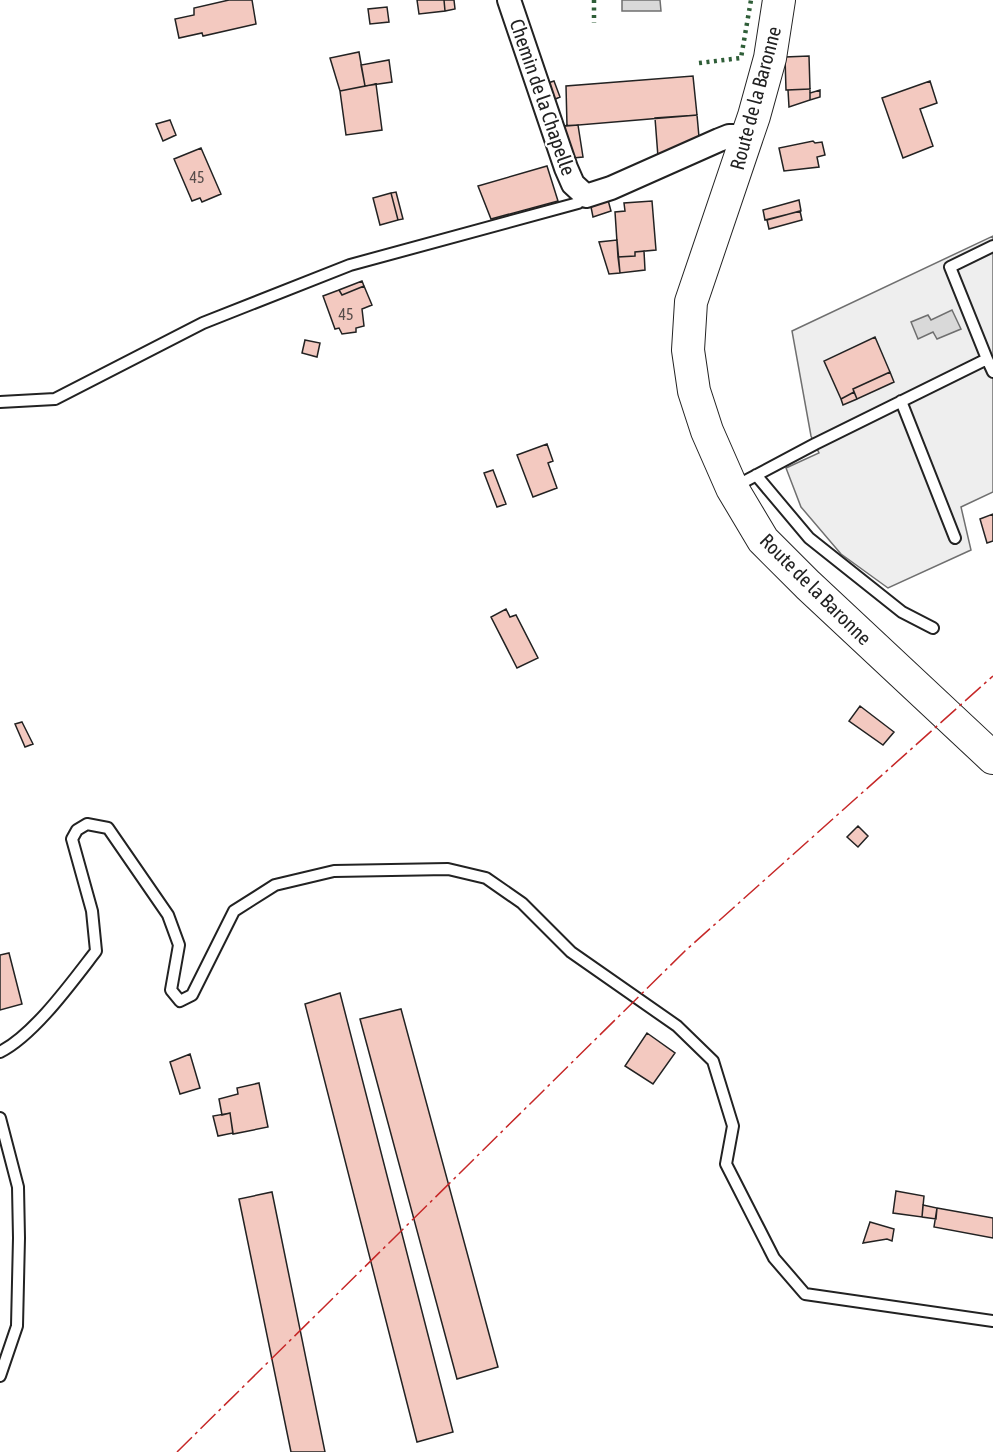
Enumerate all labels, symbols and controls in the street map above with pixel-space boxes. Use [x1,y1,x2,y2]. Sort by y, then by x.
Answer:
street label: Chemin de la Chapelle [505,16,581,178]
street label: Route de la Baronne [725,24,785,172]
house number: 45 [189,168,205,186]
house number: 45 [338,305,354,323]
street label: Route de la Baronne [756,529,876,649]

